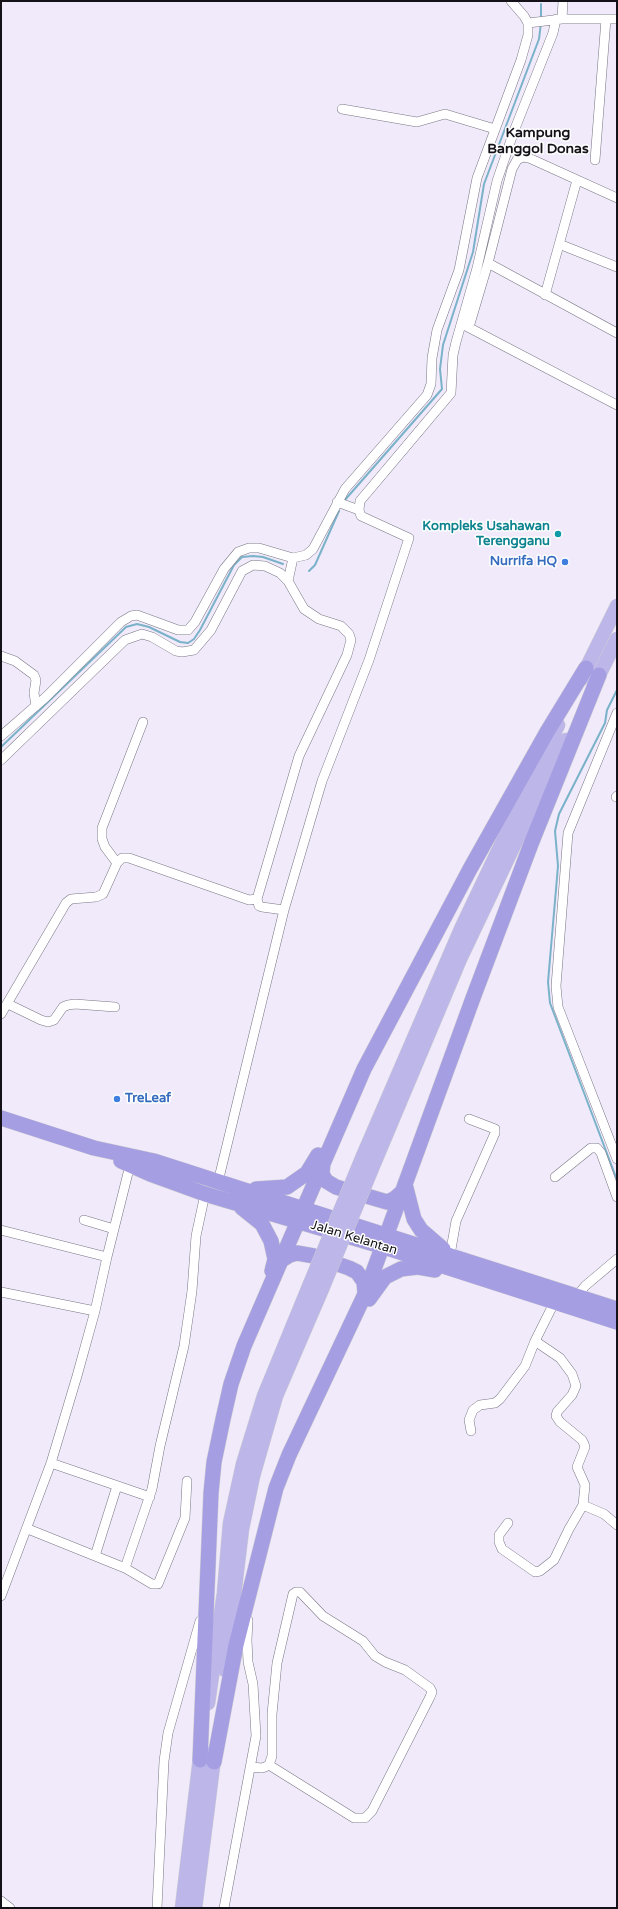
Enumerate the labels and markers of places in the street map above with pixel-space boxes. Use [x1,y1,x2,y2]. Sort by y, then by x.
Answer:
place label: Kompleks Usahawan Terengganu [422,519,550,550]
marker: Kompleks Usahawan Terengganu [553,529,563,539]
place label: Nurrifa HQ [490,554,557,570]
marker: Nurrifa HQ [560,557,570,567]
place label: TreLeaf [125,1091,171,1107]
marker: TreLeaf [112,1094,122,1104]

